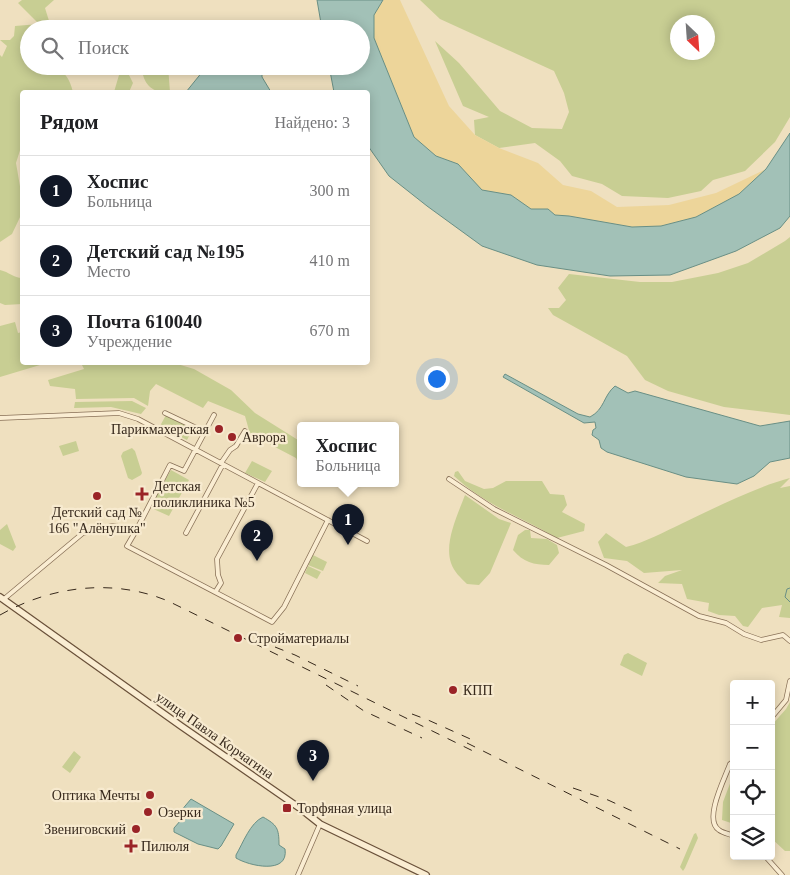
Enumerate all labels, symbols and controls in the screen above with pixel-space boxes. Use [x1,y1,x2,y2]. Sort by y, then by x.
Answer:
north arrow [670,15,715,60]
search box [20,20,370,75]
icon: search [38,34,66,62]
text: Поиск [78,37,129,58]
text: Рядом [40,110,99,134]
text: Найдено: 3 [275,114,350,131]
text: Хоспис [87,171,148,192]
text: 1 [52,182,60,199]
text: 300 m [310,182,350,199]
text: Больница [87,193,152,210]
text: Детский сад №195 [87,241,244,262]
text: 2 [52,252,60,269]
text: 410 m [310,252,350,269]
text: Место [87,263,130,280]
text: Почта 610040 [87,311,202,332]
text: 3 [52,322,60,339]
text: 670 m [310,322,350,339]
text: Учреждение [87,333,172,350]
your location [424,366,450,392]
place label: Парикмахерская [111,422,210,437]
popup [297,422,399,487]
marker: Парикмахерская [213,423,225,435]
place label: Аврора [242,430,287,445]
marker: Аврора [226,431,238,443]
text: Хоспис [315,435,377,456]
text: Больница [315,457,381,474]
place label: Детская поликлиника №5 [153,479,255,510]
marker: Детская поликлиника №5 [135,487,149,501]
marker: Детский сад № 166 "Алёнушка" [91,490,103,502]
pin: 1 [332,504,364,545]
place label: Детский сад № 166 "Алёнушка" [48,505,146,536]
pin: 2 [241,520,273,561]
place label: Стройматериалы [248,631,350,646]
marker: Стройматериалы [232,632,244,644]
map controls [730,680,775,860]
button: + [730,680,775,725]
place label: КПП [463,683,493,698]
marker: КПП [447,684,459,696]
street label: улица Павла Корчагина [153,689,277,782]
button: − [730,725,775,770]
pin: 3 [297,740,329,781]
button: locate [730,770,775,815]
place label: Оптика Мечты [52,788,141,803]
marker: Оптика Мечты [144,789,156,801]
place label: Торфяная улица [297,801,393,816]
marker: Торфяная улица [281,802,293,814]
place label: Озерки [158,805,202,820]
marker: Озерки [142,806,154,818]
button: layers [730,815,775,860]
place label: Звениговский [44,822,126,837]
marker: Звениговский [130,823,142,835]
place label: Пилюля [141,839,190,854]
marker: Пилюля [125,840,137,852]

